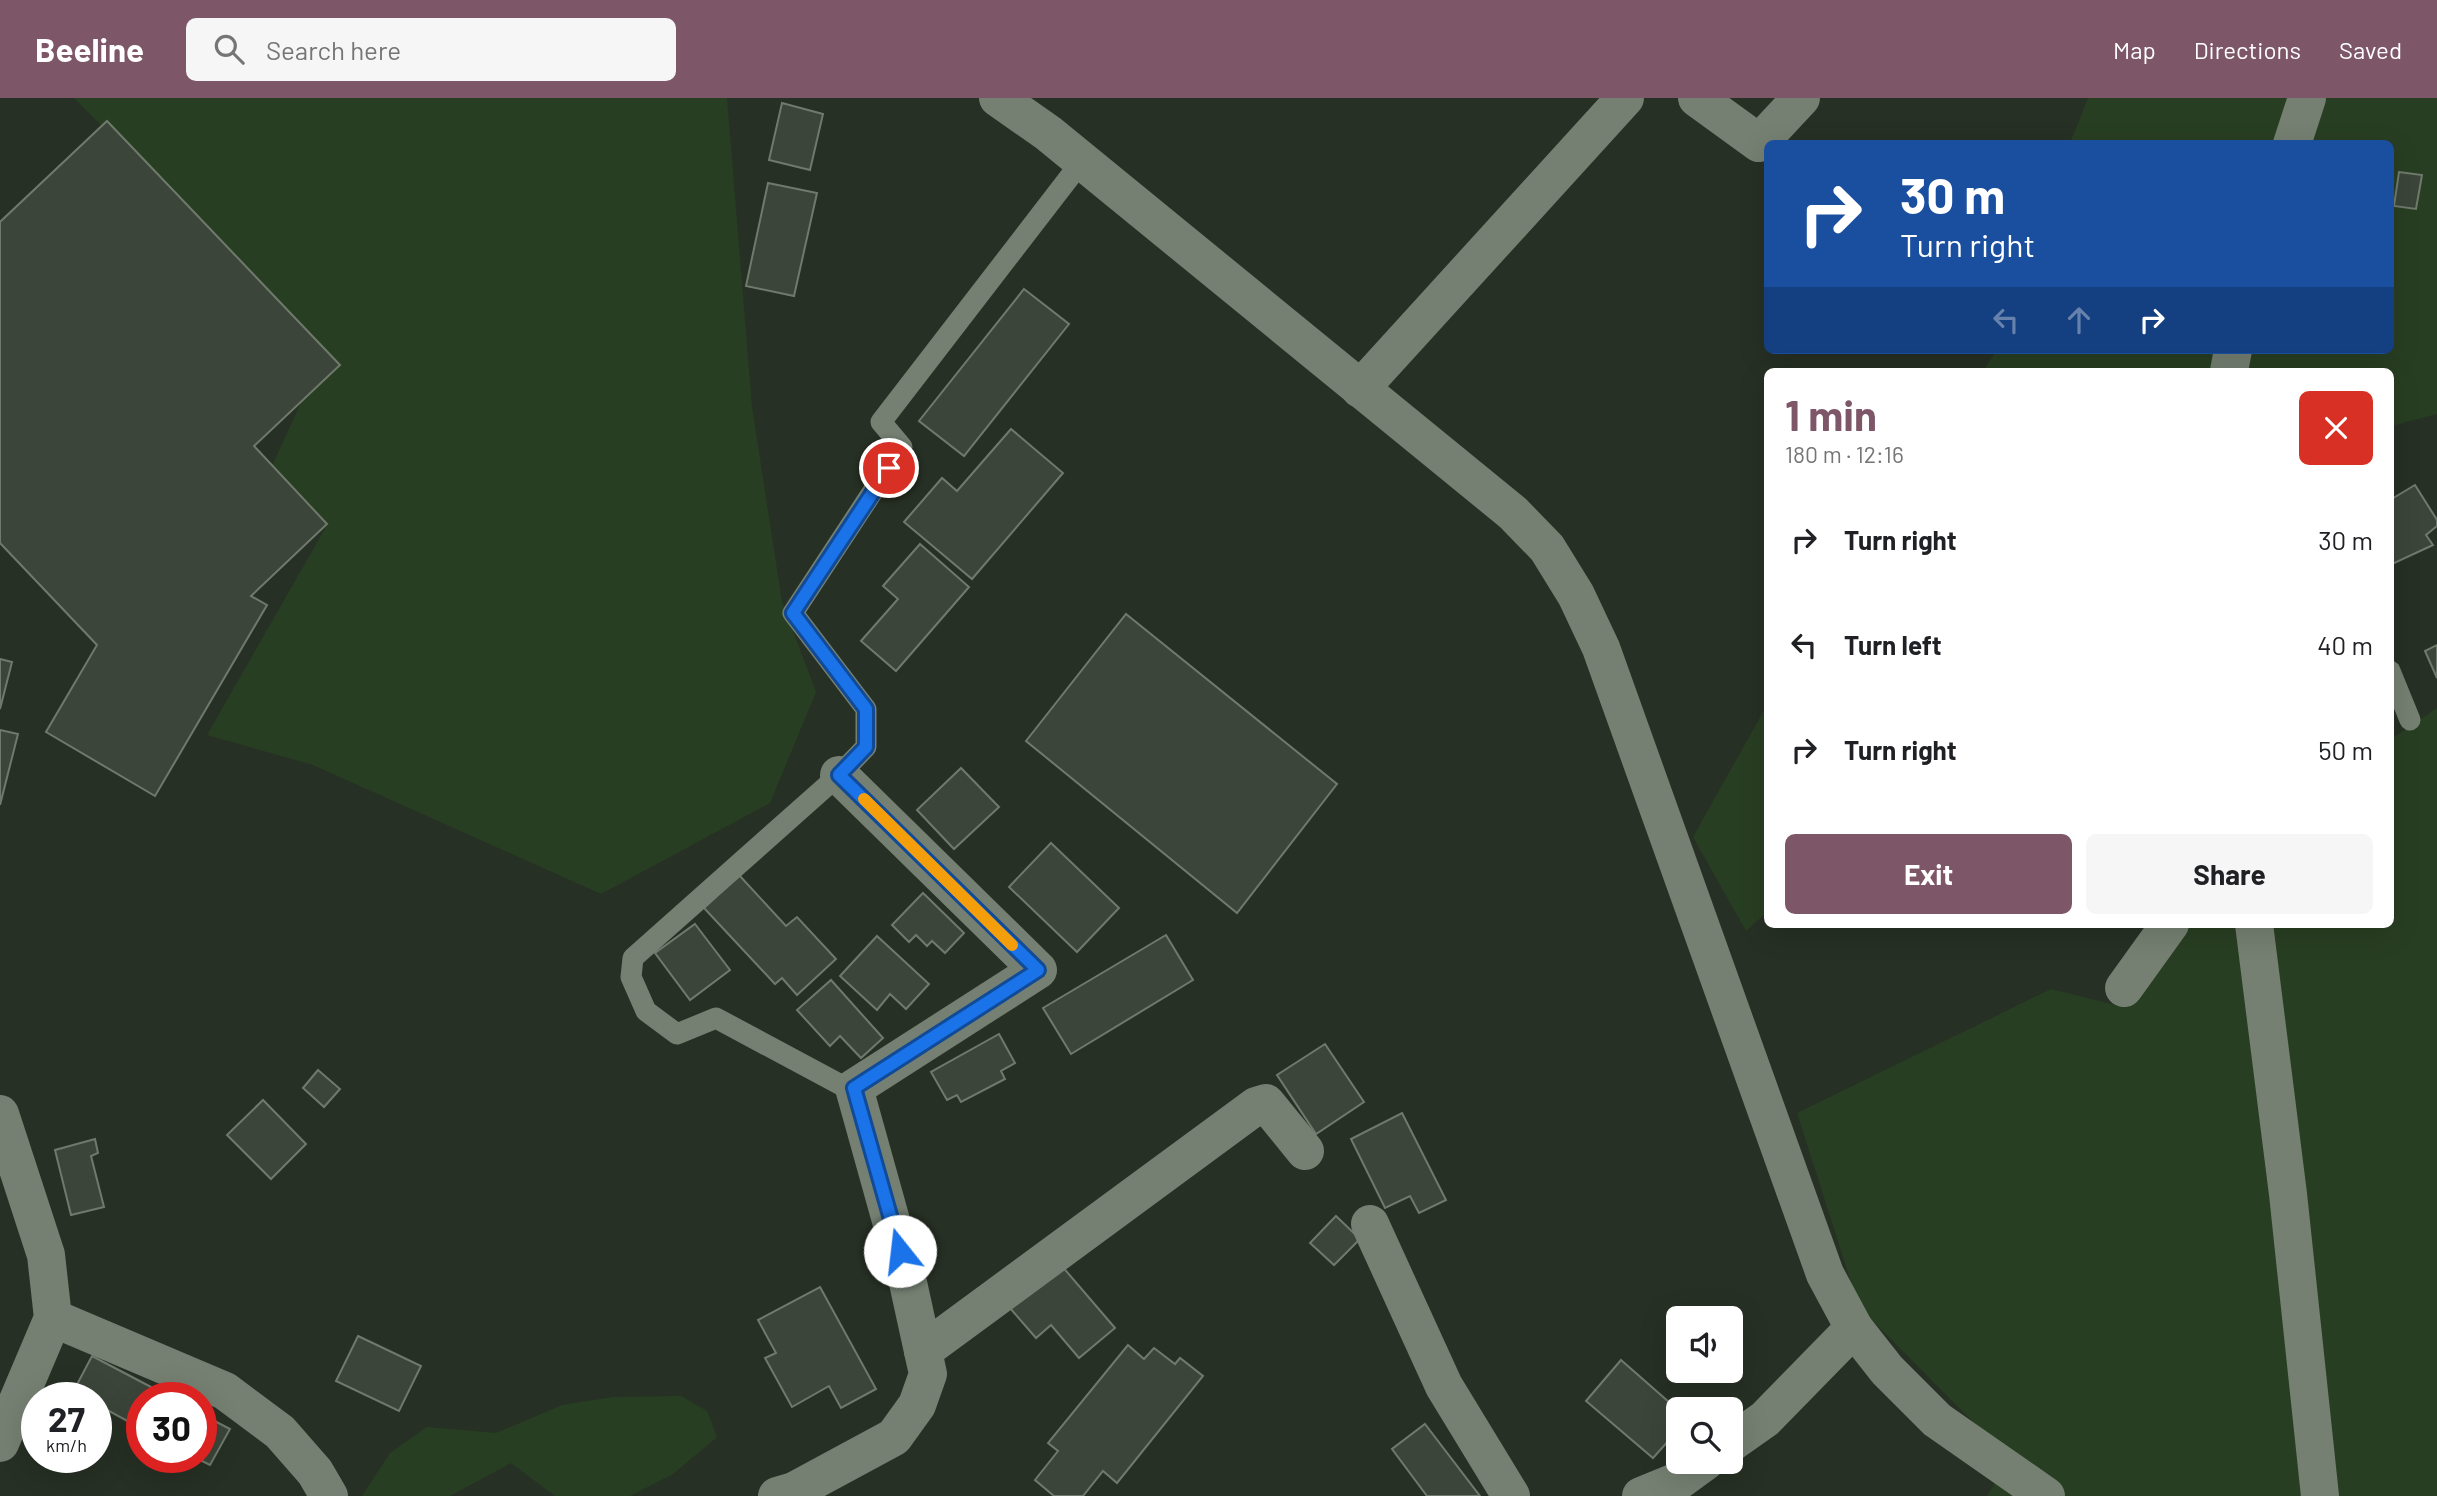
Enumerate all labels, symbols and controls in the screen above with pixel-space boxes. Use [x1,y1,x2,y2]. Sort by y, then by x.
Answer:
search box [186,18,676,81]
text: Beeline [35,29,144,69]
icon: search [210,30,248,68]
text: Search here [266,34,401,65]
text: Map [2113,35,2156,64]
text: Directions [2194,35,2301,64]
text: Saved [2339,35,2402,64]
text: 30 m [1900,165,2005,224]
icon: right [1785,168,1876,259]
text: Turn right [1900,225,2035,263]
icon: left [1987,301,2025,339]
icon: ahead [2060,301,2098,339]
icon: right [2133,301,2171,339]
text: 1 min [1785,389,1877,439]
button: close [2299,391,2373,465]
pin [859,438,919,498]
text: 180 m · 12:16 [1785,440,1904,468]
icon: arrive [870,449,908,487]
icon: right [1785,521,1823,559]
text: Turn right [1844,524,1957,555]
text: 30 m [2318,524,2373,555]
icon: left [1785,626,1823,664]
text: Turn left [1844,629,1942,660]
text: 40 m [2317,629,2373,660]
icon: right [1785,731,1823,769]
text: Turn right [1844,734,1957,765]
text: 50 m [2318,734,2373,765]
button: Exit [1785,834,2072,914]
button: Share [2086,834,2373,914]
position arrow [863,1214,937,1288]
map controls [1666,1306,1743,1474]
button: sound [1666,1306,1743,1383]
speed limit sign: 30 [126,1382,217,1473]
text: 27 [48,1397,85,1439]
button: search [1666,1397,1743,1474]
text: km/h [46,1434,87,1456]

